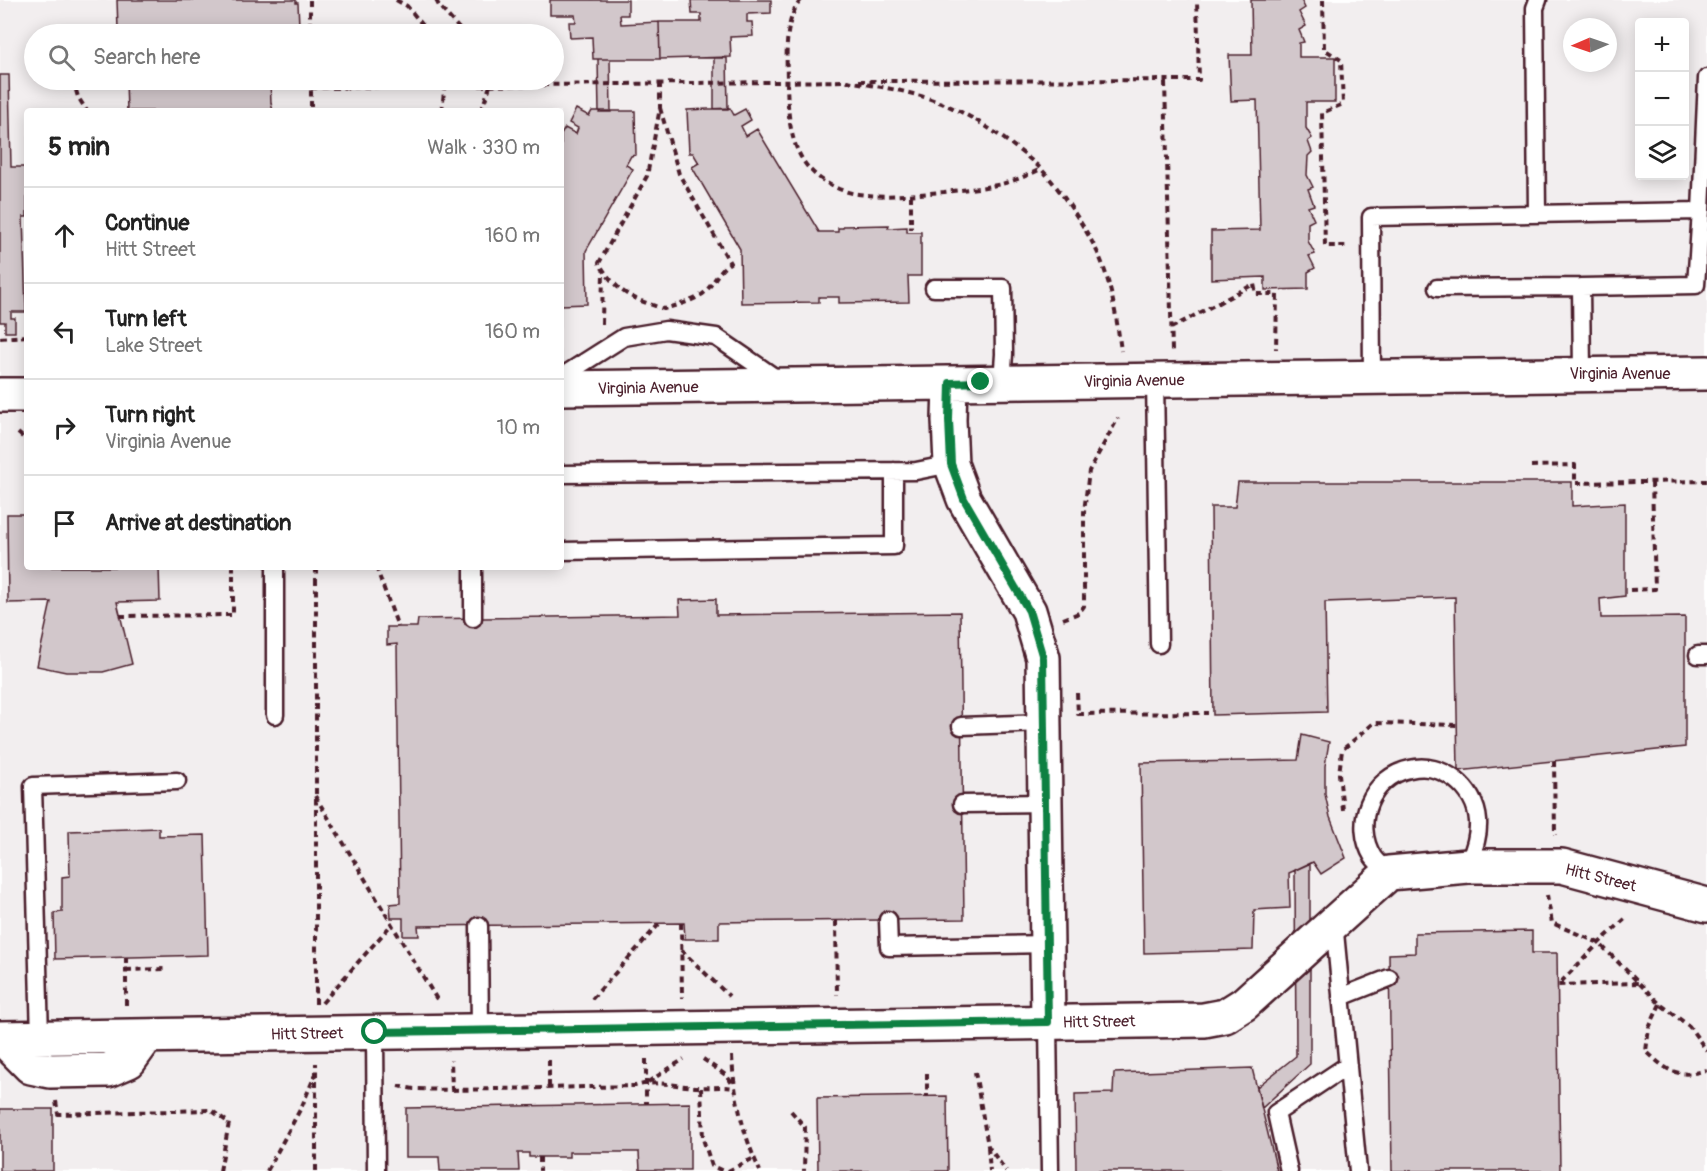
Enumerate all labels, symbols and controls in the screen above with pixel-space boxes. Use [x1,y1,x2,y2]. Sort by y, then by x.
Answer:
north arrow [1563,18,1617,72]
map controls [1635,18,1689,180]
button: + [1635,18,1689,72]
search box [24,24,564,90]
icon: search [45,41,78,74]
text: Search here [93,43,200,71]
button: − [1635,72,1689,126]
button: layers [1635,126,1689,180]
text: 5 min [48,131,110,163]
text: Walk · 330 m [427,135,540,160]
text: Continue [105,209,189,237]
icon: ahead [48,219,81,252]
text: 160 m [485,223,540,248]
text: Hitt Street [105,237,196,262]
text: Turn left [105,305,187,333]
icon: left [48,315,81,348]
text: 160 m [485,319,540,344]
text: Lake Street [105,333,202,358]
street label: Virginia Avenue [1570,364,1671,384]
route end [967,368,993,394]
street label: Virginia Avenue [1083,370,1185,392]
street label: Virginia Avenue [597,377,699,399]
text: Turn right [105,401,195,429]
icon: right [48,411,81,444]
text: 10 m [496,415,540,440]
text: Virginia Avenue [105,429,231,454]
icon: arrive [48,507,81,540]
text: Arrive at destination [105,509,291,537]
street label: Hitt Street [1563,859,1639,897]
street label: Hitt Street [1062,1011,1136,1033]
route start [361,1018,387,1044]
street label: Hitt Street [270,1023,344,1045]

